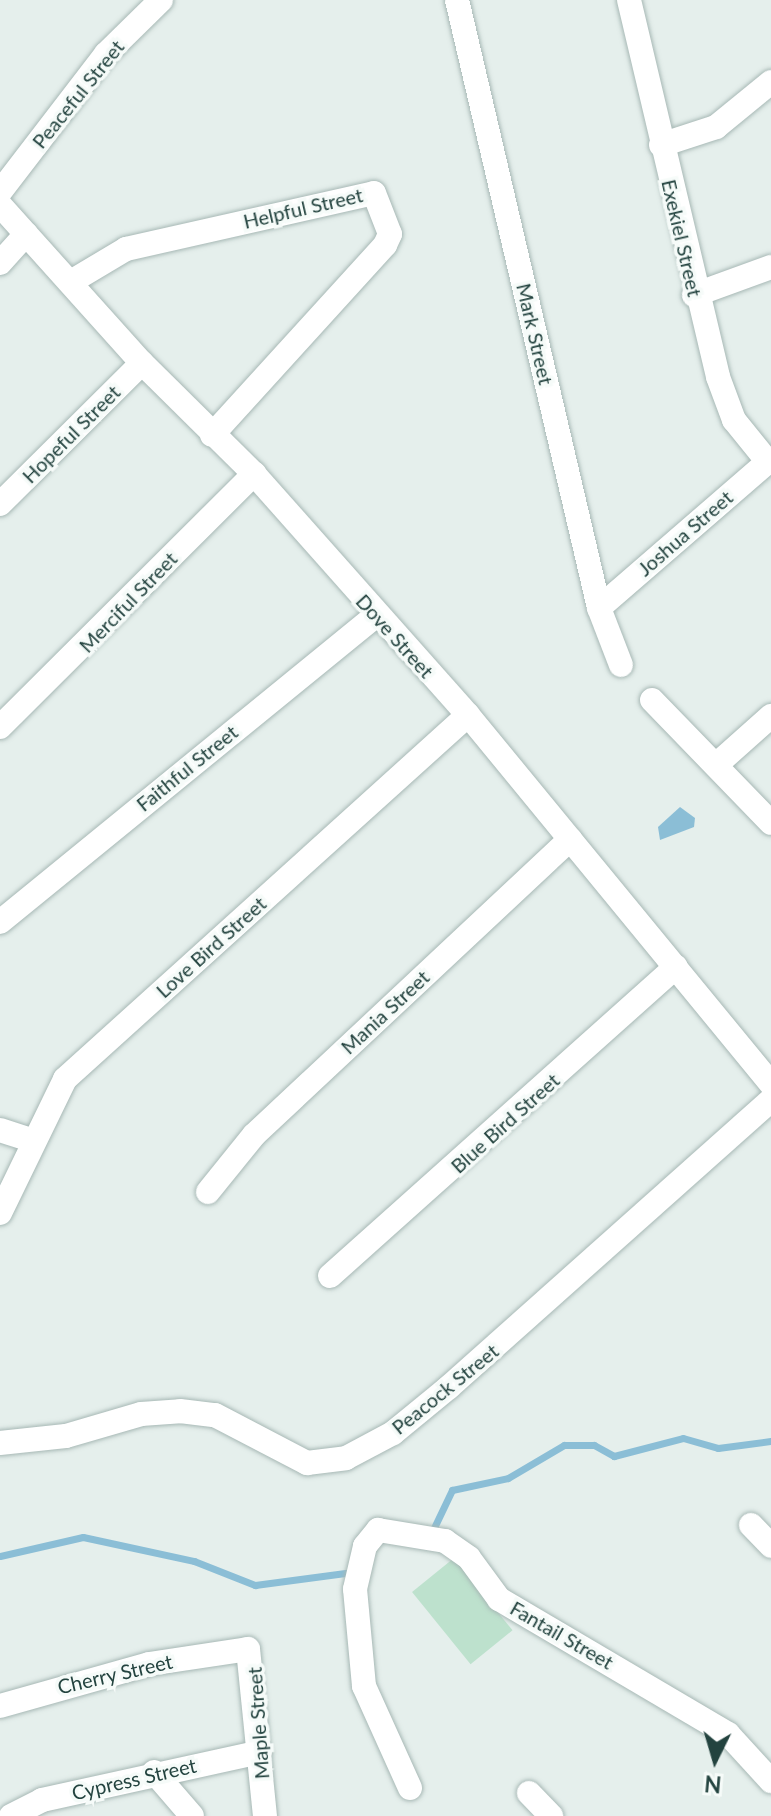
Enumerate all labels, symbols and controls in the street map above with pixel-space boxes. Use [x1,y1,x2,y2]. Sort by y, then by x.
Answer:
street label: Peaceful Street [27,35,129,153]
street label: Exekiel Street [657,177,707,299]
street label: Helpful Street [241,183,365,233]
street label: Mark Street [512,281,558,387]
street label: Hopeful Street [17,380,125,488]
street label: Joshua Street [633,485,737,581]
street label: Merciful Street [74,547,182,657]
street label: Dove Street [351,589,439,683]
street label: Faithful Street [131,720,243,816]
street label: Love Bird Street [151,891,271,1003]
street label: Mania Street [336,965,434,1059]
street label: Blue Bird Street [446,1068,564,1178]
street label: Peacock Street [387,1339,503,1439]
street label: Fantail Street [506,1596,618,1674]
street label: Cherry Street [55,1649,175,1699]
street label: Maple Street [242,1666,274,1780]
north arrow [675,1720,755,1800]
street label: Cypress Street [69,1753,199,1805]
text: N [703,1770,722,1799]

